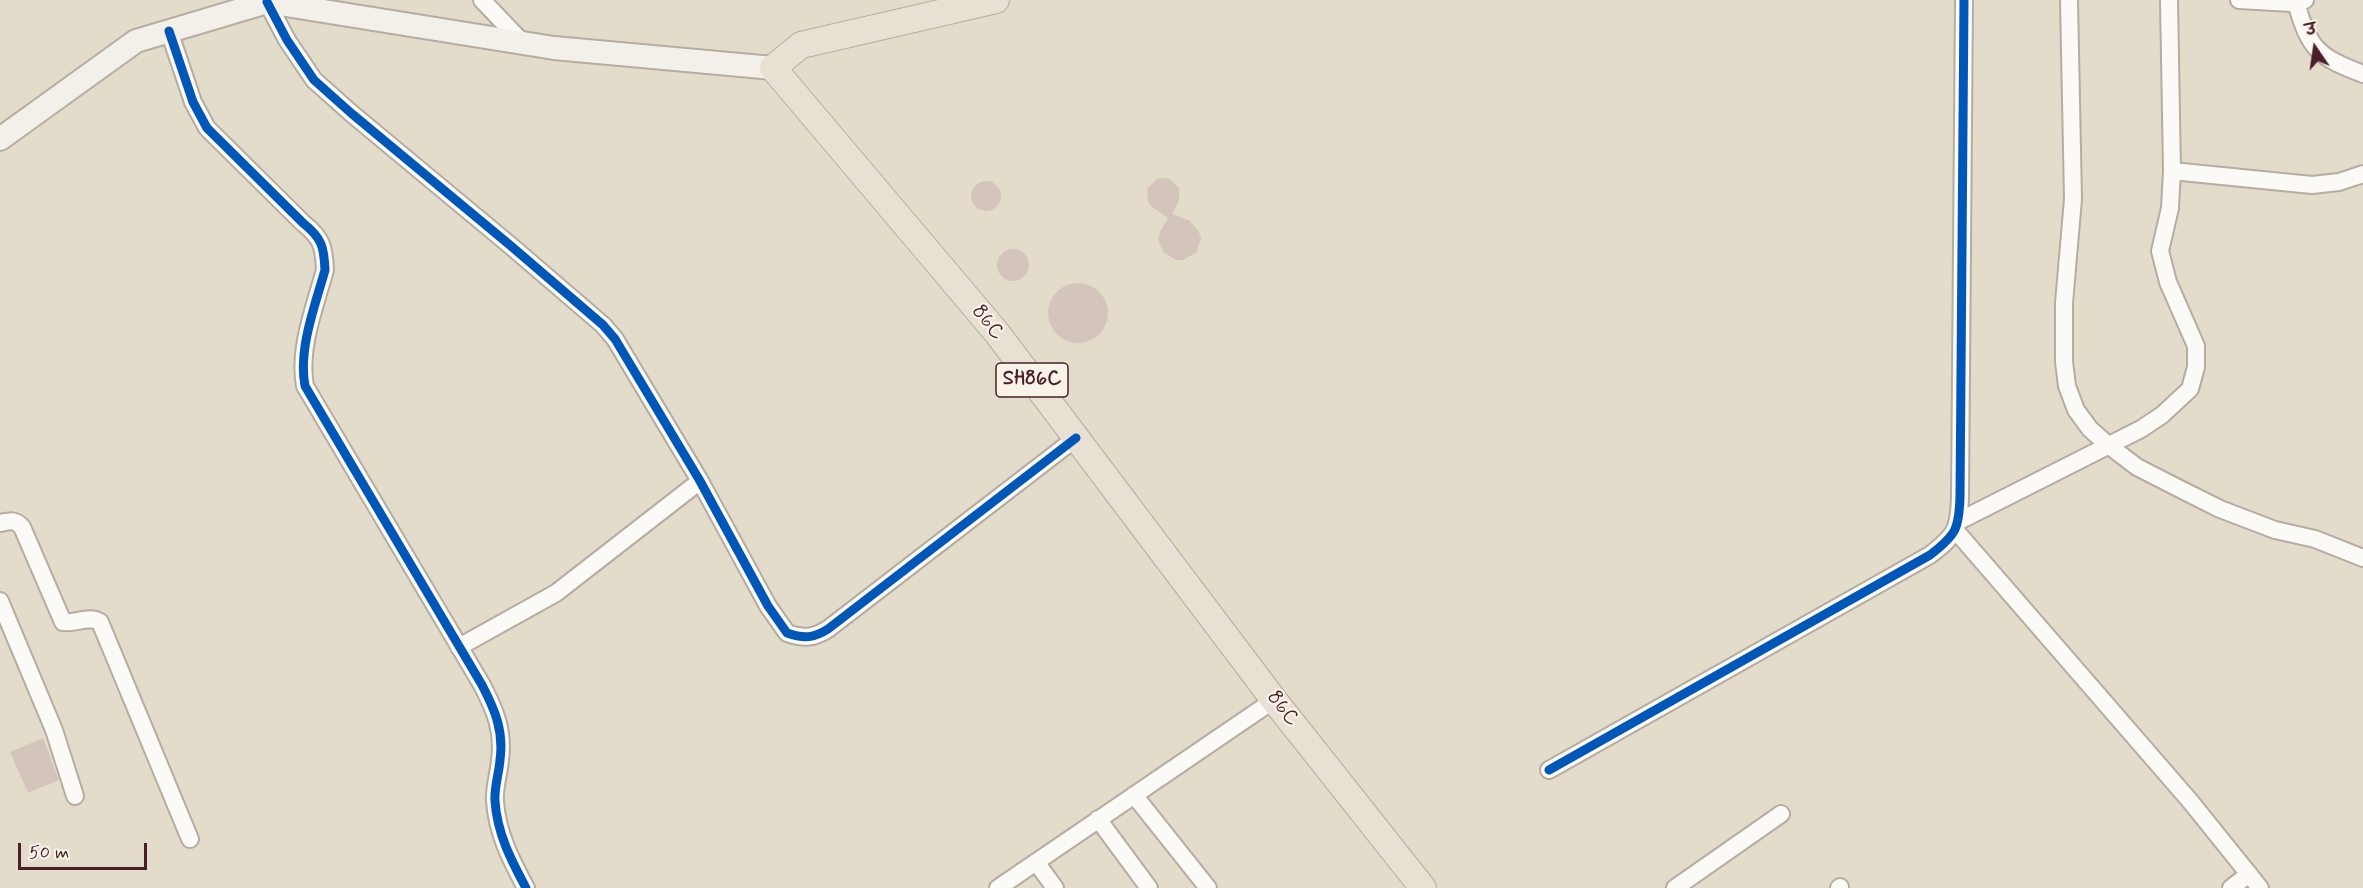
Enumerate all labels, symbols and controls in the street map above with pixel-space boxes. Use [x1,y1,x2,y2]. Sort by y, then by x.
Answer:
north arrow [2285,18,2345,78]
text: उ [2303,19,2318,41]
street label: 86C [965,300,1009,346]
road number: SH86C [996,363,1068,397]
street label: 86C [1260,686,1304,732]
scale bar [21,831,150,869]
text: 50 m [29,841,69,865]

